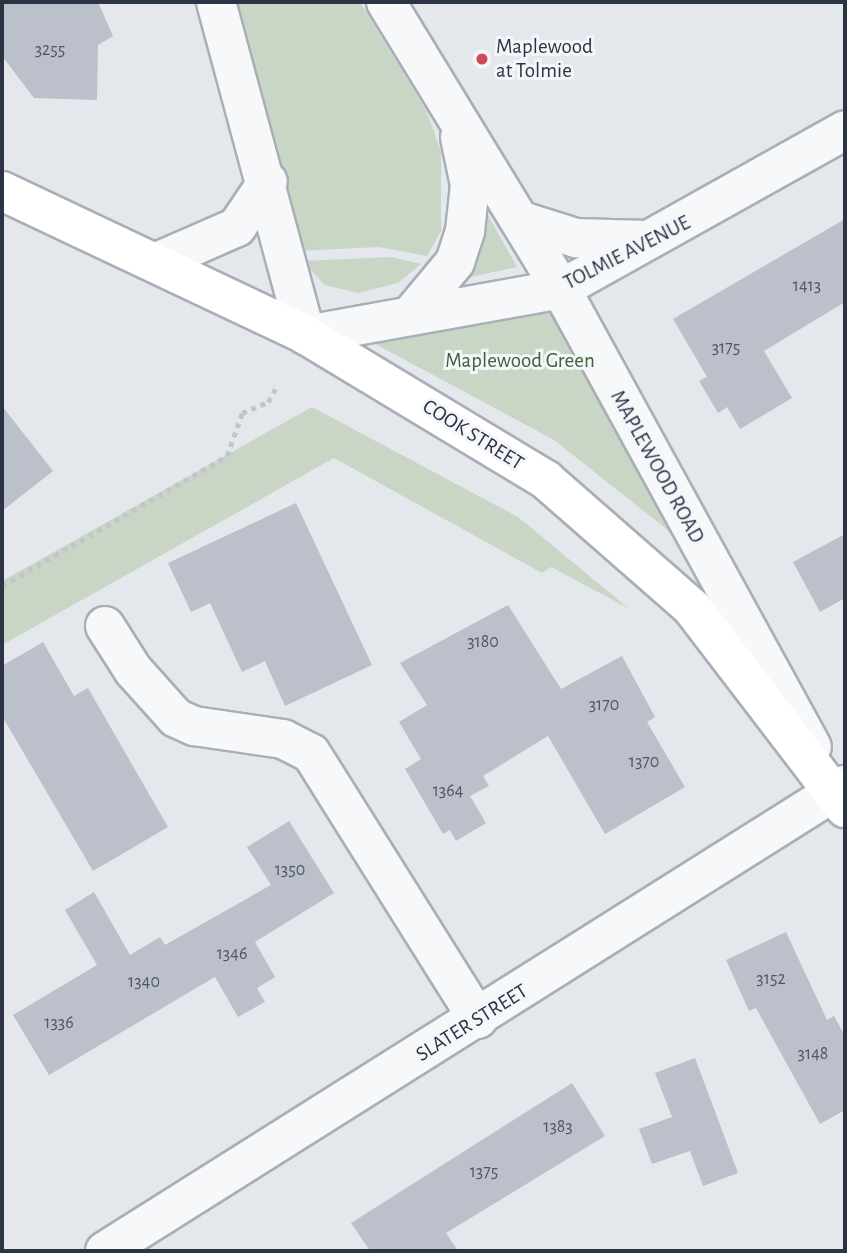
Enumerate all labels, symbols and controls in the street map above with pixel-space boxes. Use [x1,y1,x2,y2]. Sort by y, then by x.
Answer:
place label: Maplewood at Tolmie [496,34,593,84]
house number: 3255 [35,39,65,61]
marker: Maplewood at Tolmie [474,51,490,67]
street label: TOLMIE AVENUE [560,210,694,296]
house number: 1413 [793,275,821,297]
house number: 3175 [712,337,740,359]
park label: Maplewood Green [445,348,595,374]
street label: MAPLEWOOD ROAD [605,386,709,548]
street label: COOK STREET [418,394,528,476]
house number: 3180 [467,631,499,653]
house number: 3170 [589,694,619,716]
house number: 1370 [629,751,659,773]
house number: 1364 [433,780,463,802]
house number: 1350 [275,859,305,881]
house number: 1346 [217,943,247,965]
house number: 3152 [756,968,786,990]
house number: 1340 [128,971,160,993]
street label: SLATER STREET [411,979,533,1067]
house number: 1336 [44,1012,74,1034]
house number: 3148 [798,1043,828,1065]
house number: 1383 [543,1116,573,1138]
house number: 1375 [470,1161,498,1183]

